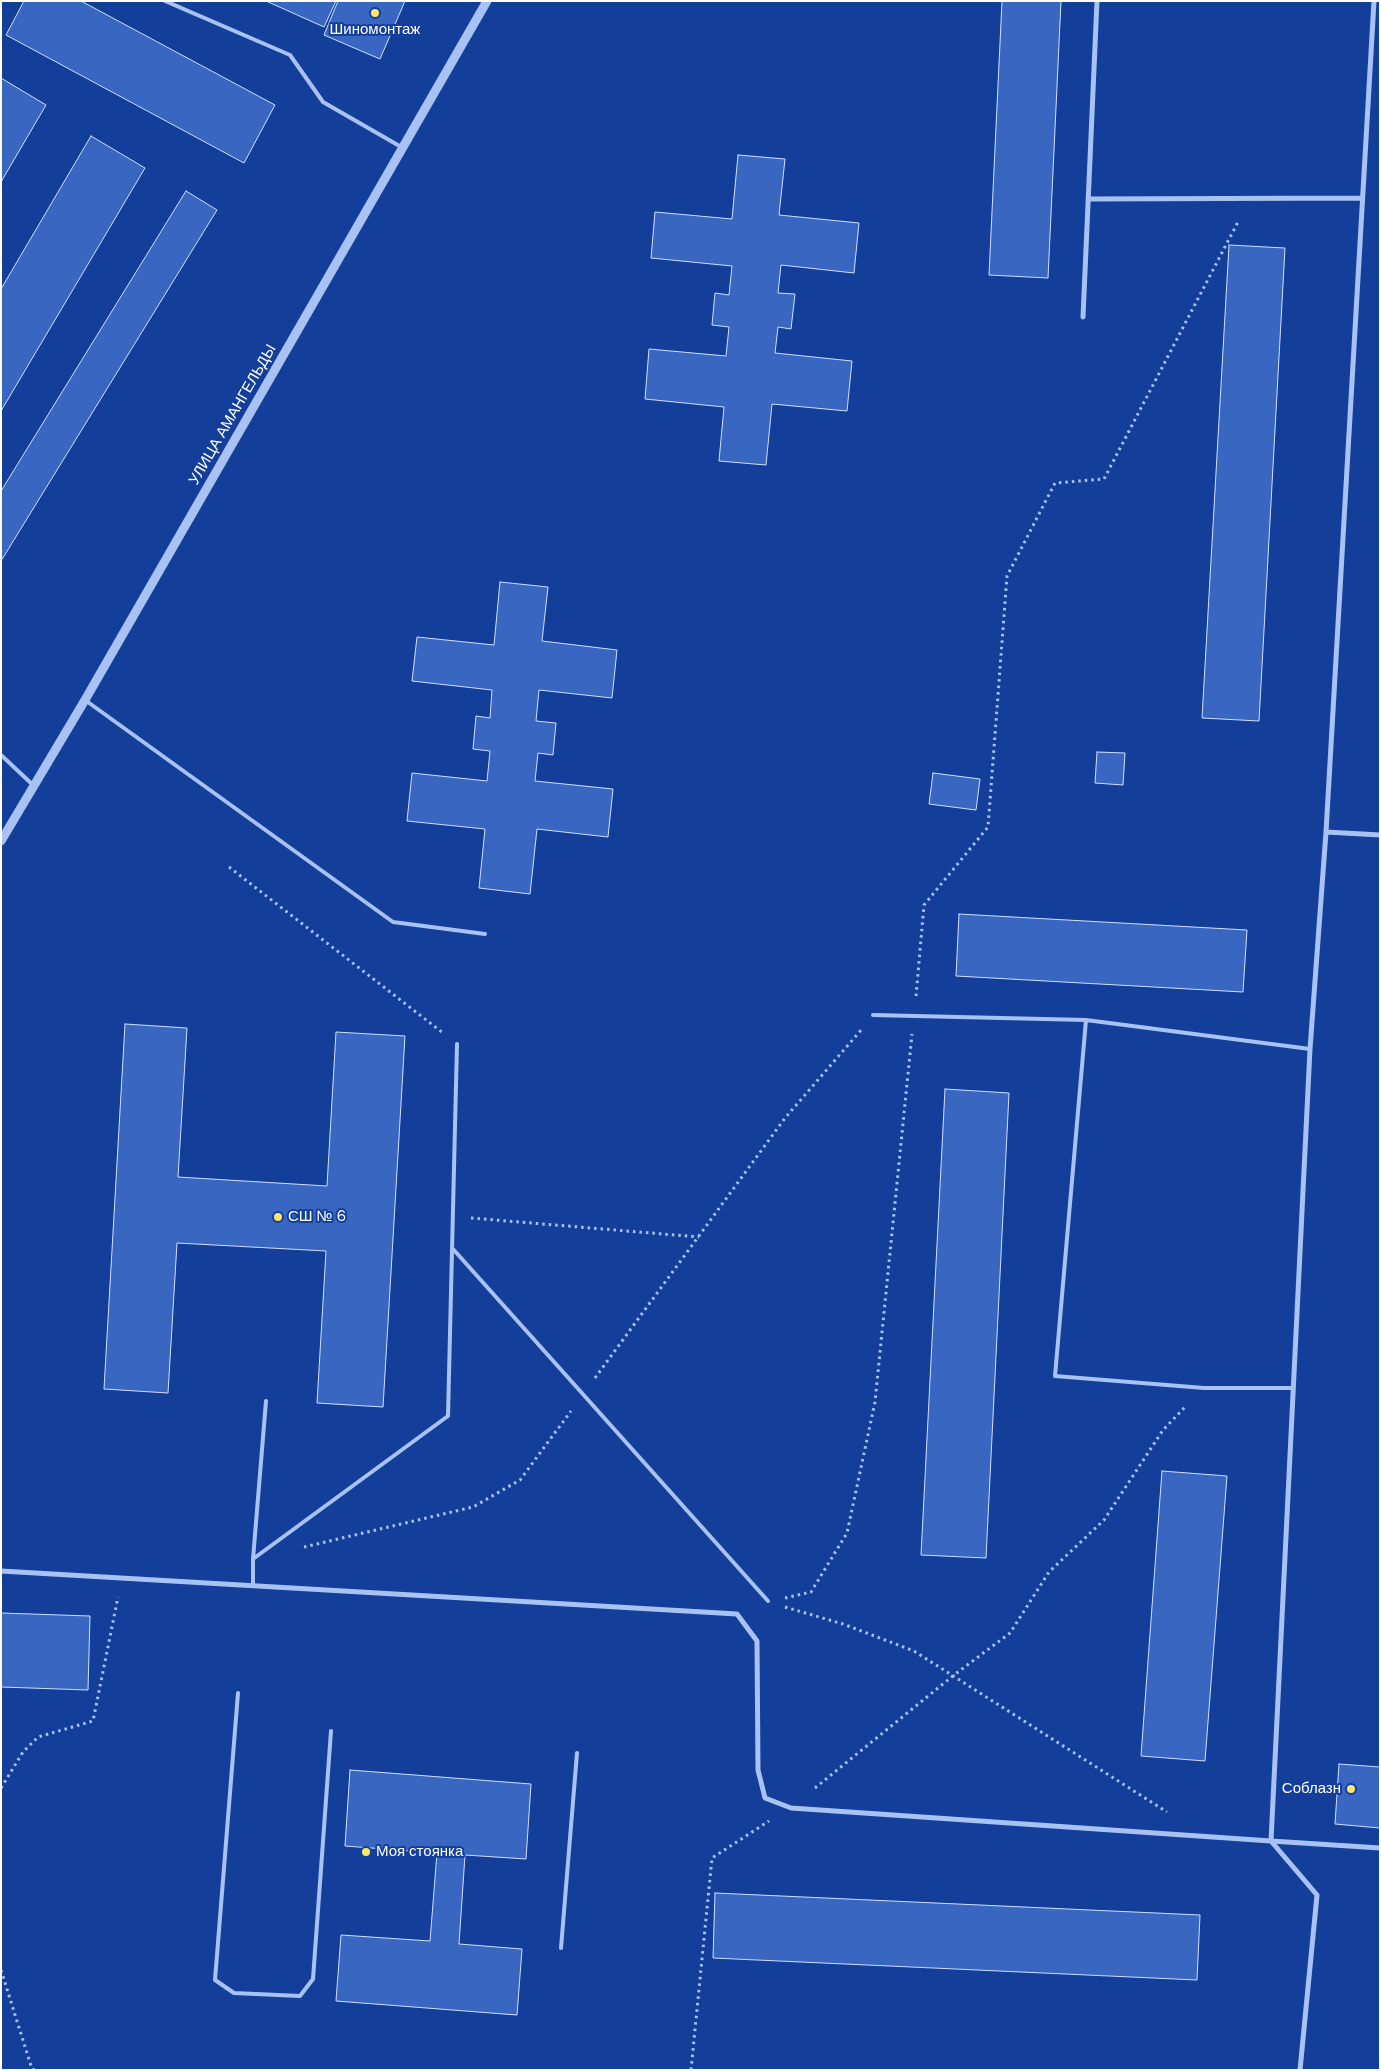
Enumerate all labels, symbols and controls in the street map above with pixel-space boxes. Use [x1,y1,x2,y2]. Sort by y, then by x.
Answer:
marker: Шиномонтаж [369,7,381,19]
place label: Шиномонтаж [330,21,420,39]
street label: УЛИЦА АМАНГЕЛЬДЫ [185,342,281,488]
place label: СШ № 6 [288,1208,346,1226]
marker: СШ № 6 [272,1211,284,1223]
place label: Соблазн [1282,1780,1341,1798]
marker: Соблазн [1345,1783,1357,1795]
place label: Моя стоянка [376,1843,463,1861]
marker: Моя стоянка [360,1846,372,1858]

